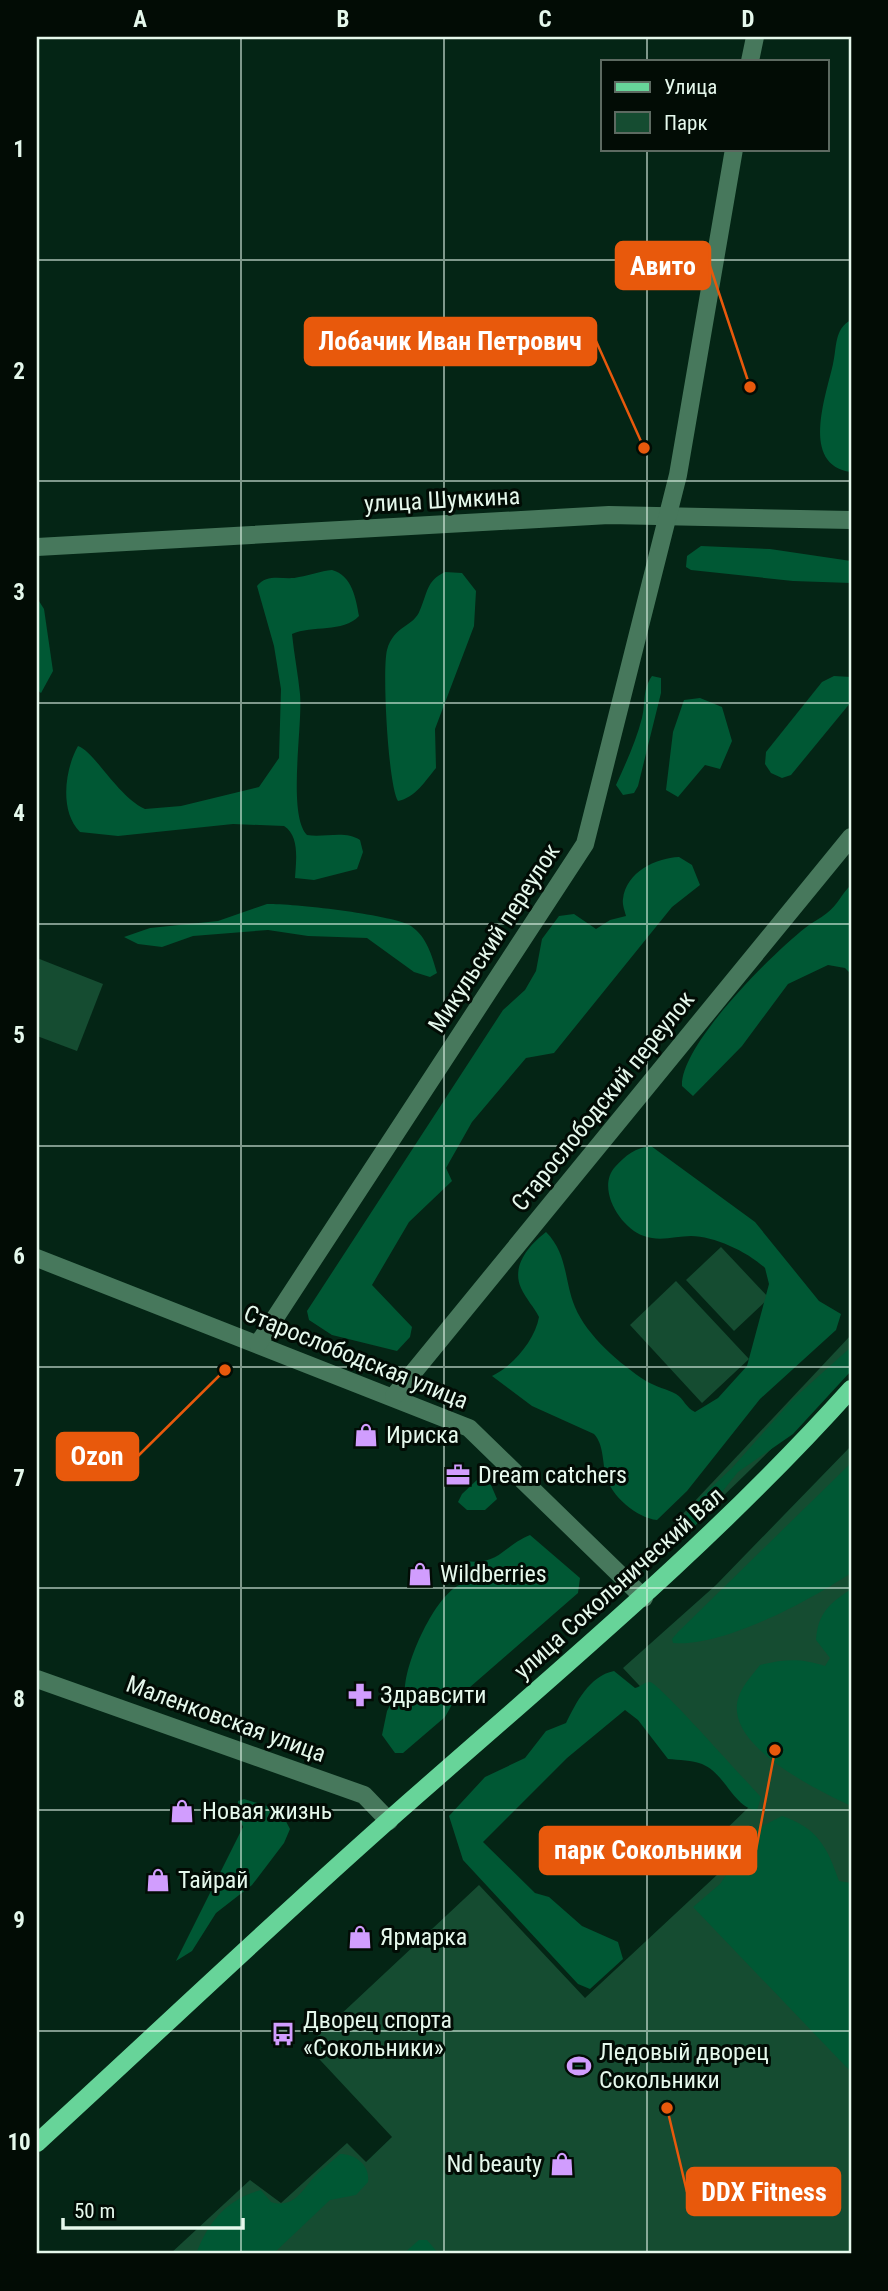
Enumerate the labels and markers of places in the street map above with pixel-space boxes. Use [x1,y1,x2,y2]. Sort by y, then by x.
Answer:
callout: Авито [616,242,710,289]
callout: Лобачик Иван Петрович [305,318,596,365]
shop icon: Ириска [352,1421,380,1449]
place label: Ириска [386,1421,459,1449]
callout: Ozon [57,1433,138,1480]
office icon: Dream catchers [444,1461,472,1489]
place label: Dream catchers [478,1461,627,1489]
shop icon: Wildberries [406,1560,434,1588]
place label: Wildberries [440,1560,547,1588]
pharmacy icon: Здравсити [346,1681,374,1709]
place label: Здравсити [380,1681,486,1709]
shop icon: Новая жизнь [168,1797,196,1825]
place label: Новая жизнь [202,1797,332,1825]
callout: парк Сокольники [540,1827,756,1874]
shop icon: Тайрай [144,1866,172,1894]
place label: Тайрай [178,1866,248,1894]
shop icon: Ярмарка [346,1923,374,1951]
place label: Ярмарка [380,1923,467,1951]
place label: Дворец спорта «Сокольники» [303,2006,452,2062]
bus stop icon: Дворец спорта «Сокольники» [269,2020,297,2048]
place label: Ледовый дворец Сокольники [599,2038,769,2094]
sports icon: Ледовый дворец Сокольники [565,2052,593,2080]
place label: Nd beauty [446,2150,542,2178]
shop icon: Nd beauty [548,2150,576,2178]
callout: DDX Fitness [687,2168,840,2215]

